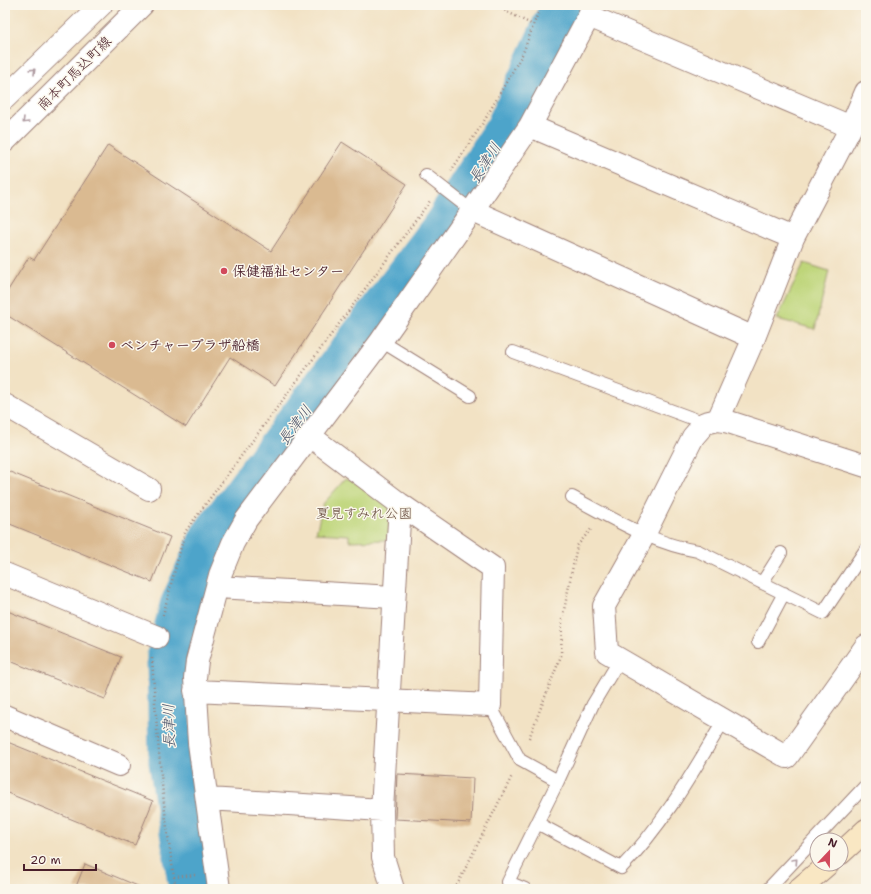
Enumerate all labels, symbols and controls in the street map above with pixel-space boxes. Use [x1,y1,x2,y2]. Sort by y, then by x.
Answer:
street label: 南本町馬込町線 [33,32,115,114]
one-way arrow [28,68,36,76]
one-way arrow [22,116,30,124]
water label: 長津川 [464,139,506,187]
place label: 保健福祉センター [232,262,344,280]
marker: 保健福祉センター [219,266,229,276]
place label: ベンチャープラザ船橋 [120,336,259,354]
marker: ベンチャープラザ船橋 [107,340,117,350]
water label: 長津川 [273,401,317,449]
park label: 夏見すみれ公園 [316,504,412,522]
water label: 長津川 [159,703,179,749]
north arrow [809,832,849,872]
text: N [826,835,840,852]
scale bar [24,846,96,872]
text: 20 m [30,852,61,868]
one-way arrow [790,858,797,865]

